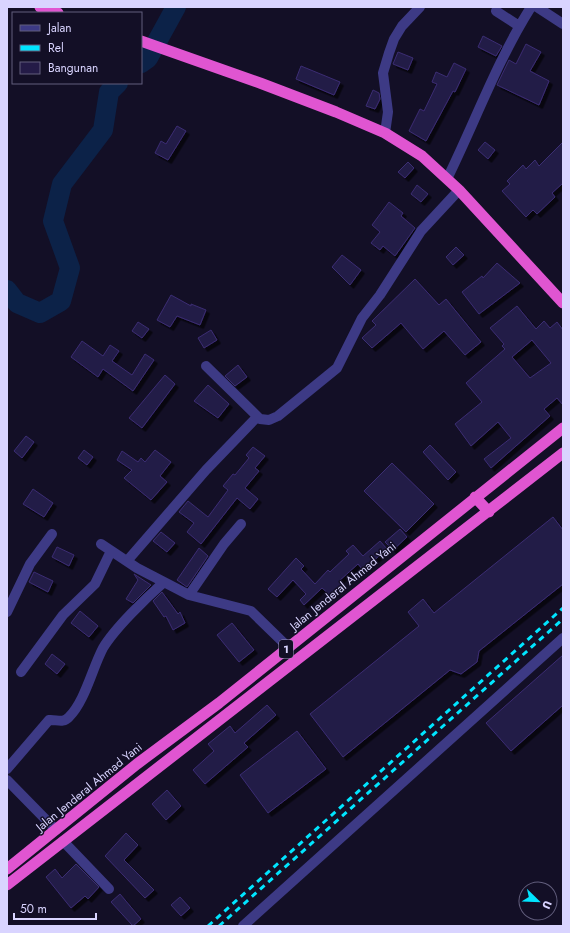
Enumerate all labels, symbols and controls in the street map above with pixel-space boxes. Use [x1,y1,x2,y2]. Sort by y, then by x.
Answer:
legend [12,12,142,84]
text: Jalan [46,19,71,37]
text: Rel [48,39,64,57]
text: Bangunan [48,59,98,77]
street label: Jalan Jenderal Ahmad Yani [284,537,400,636]
road number: 1 [279,640,293,658]
street label: Jalan Jenderal Ahmad Yani [30,738,146,837]
north arrow [518,881,558,921]
scale bar [14,895,96,921]
text: U [538,898,556,912]
text: 50 m [20,900,47,918]

